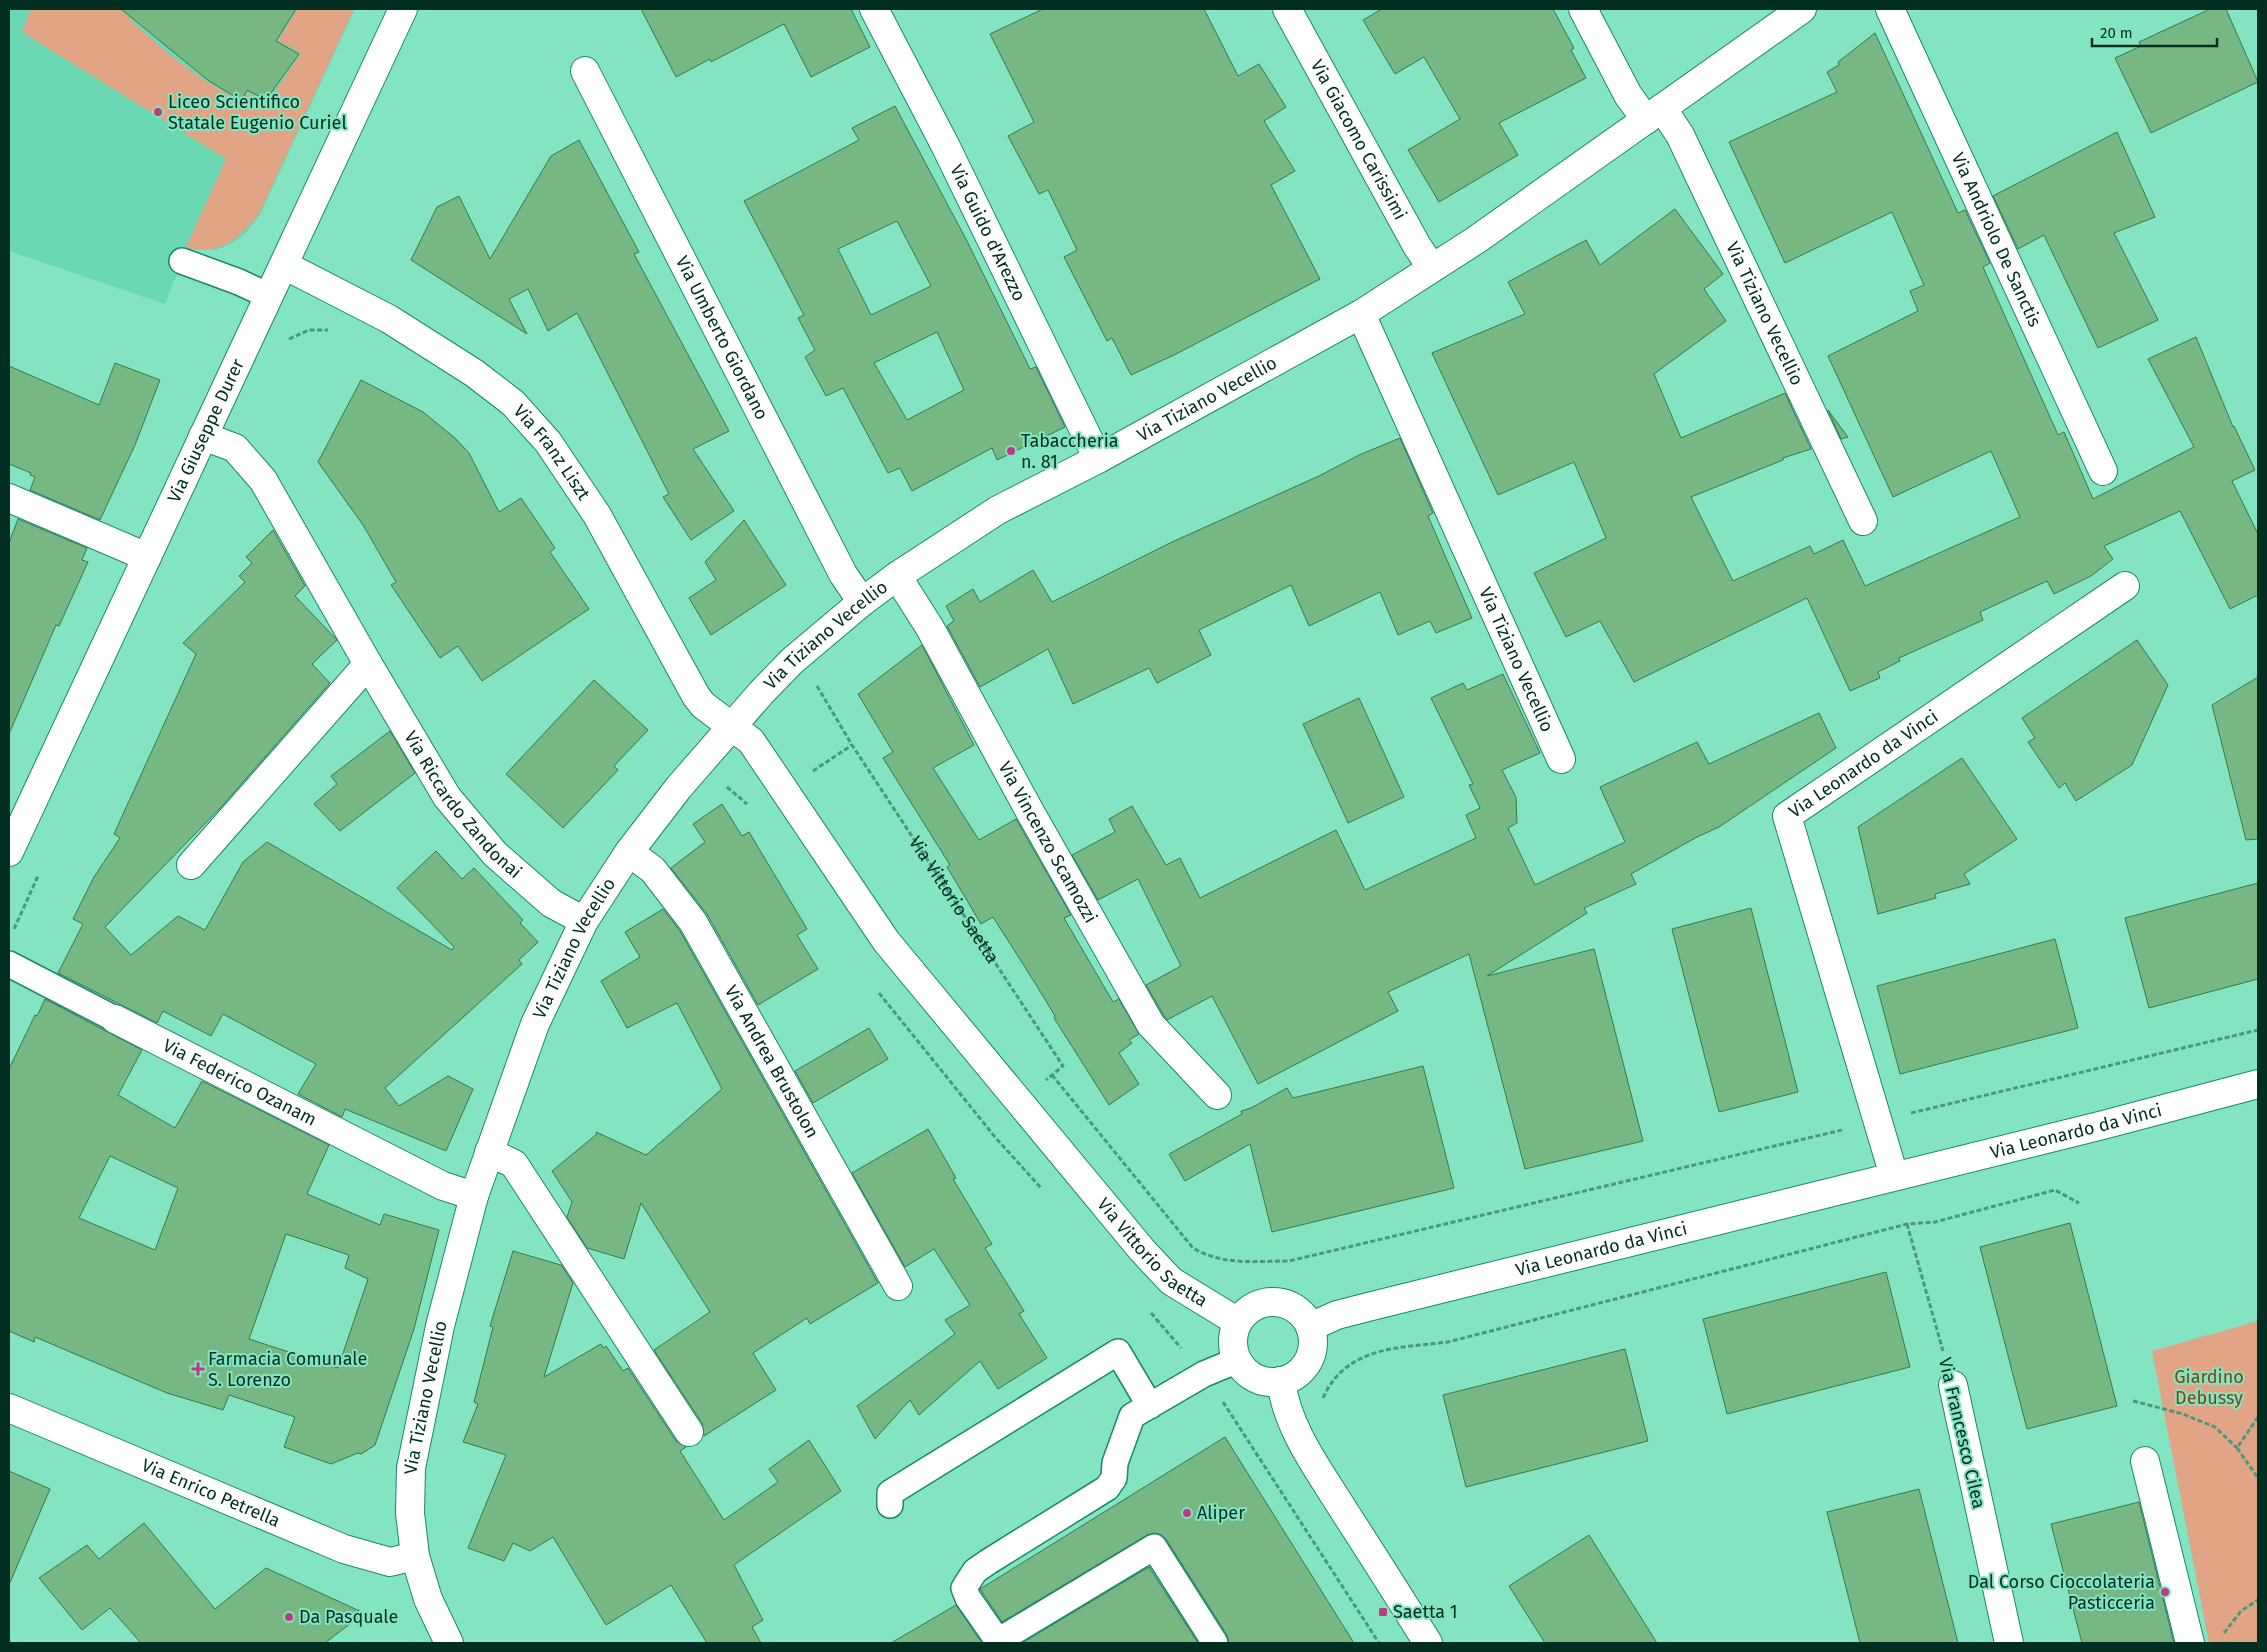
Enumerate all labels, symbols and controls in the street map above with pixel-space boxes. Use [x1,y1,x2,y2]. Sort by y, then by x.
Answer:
scale bar [2092,15,2217,47]
text: 20 m [2100,24,2133,42]
street label: Via Giacomo Carissimi [1306,56,1411,224]
place label: Liceo Scientifico Statale Eugenio Curiel [168,91,347,134]
marker: Liceo Scientifico Statale Eugenio Curiel [152,106,164,118]
street label: Via Andriolo De Sanctis [1947,149,2046,330]
street label: Via Guido d'Arezzo [945,161,1030,305]
street label: Via Tiziano Vecellio [1721,238,1808,389]
street label: Via Umberto Giordano [671,252,773,424]
street label: Via Tiziano Vecellio [1133,352,1281,446]
street label: Via Giuseppe Durer [163,355,249,506]
street label: Via Franz Liszt [509,400,595,505]
place label: Tabaccheria n. 81 [1021,430,1119,473]
marker: Tabaccheria n. 81 [1005,445,1017,457]
street label: Via Tiziano Vecellio [759,576,892,694]
street label: Via Tiziano Vecellio [1474,584,1558,735]
street label: Via Leonardo da Vinci [1784,705,1942,823]
street label: Via Riccardo Zandonai [399,727,526,883]
street label: Via Vincenzo Scamozzi [994,758,1102,927]
street label: Via Vittorio Saetta [904,832,1004,968]
street label: Via Tiziano Vecellio [528,874,620,1022]
street label: Via Andrea Brustolon [720,982,823,1142]
street label: Via Federico Ozanam [159,1034,320,1131]
street label: Via Leonardo da Vinci [1988,1099,2164,1164]
street label: Via Vittorio Saetta [1093,1193,1211,1312]
street label: Via Leonardo da Vinci [1513,1217,1689,1281]
street label: Via Tiziano Vecellio [400,1319,452,1474]
place label: Farmacia Comunale S. Lorenzo [208,1348,367,1391]
street label: Via Francesco Cilea [1934,1355,1990,1511]
marker: Farmacia Comunale S. Lorenzo [192,1363,204,1375]
park label: Giardino Debussy [2174,1366,2244,1409]
street label: Via Enrico Petrella [138,1454,283,1532]
place label: Aliper [1197,1502,1245,1524]
marker: Aliper [1181,1507,1193,1519]
place label: Dal Corso Cioccolateria Pasticceria [1968,1571,2155,1614]
marker: Dal Corso Cioccolateria Pasticceria [2159,1586,2171,1598]
place label: Saetta 1 [1393,1601,1458,1623]
place label: Da Pasquale [299,1606,398,1628]
marker: Saetta 1 [1377,1606,1389,1618]
marker: Da Pasquale [283,1611,295,1623]

